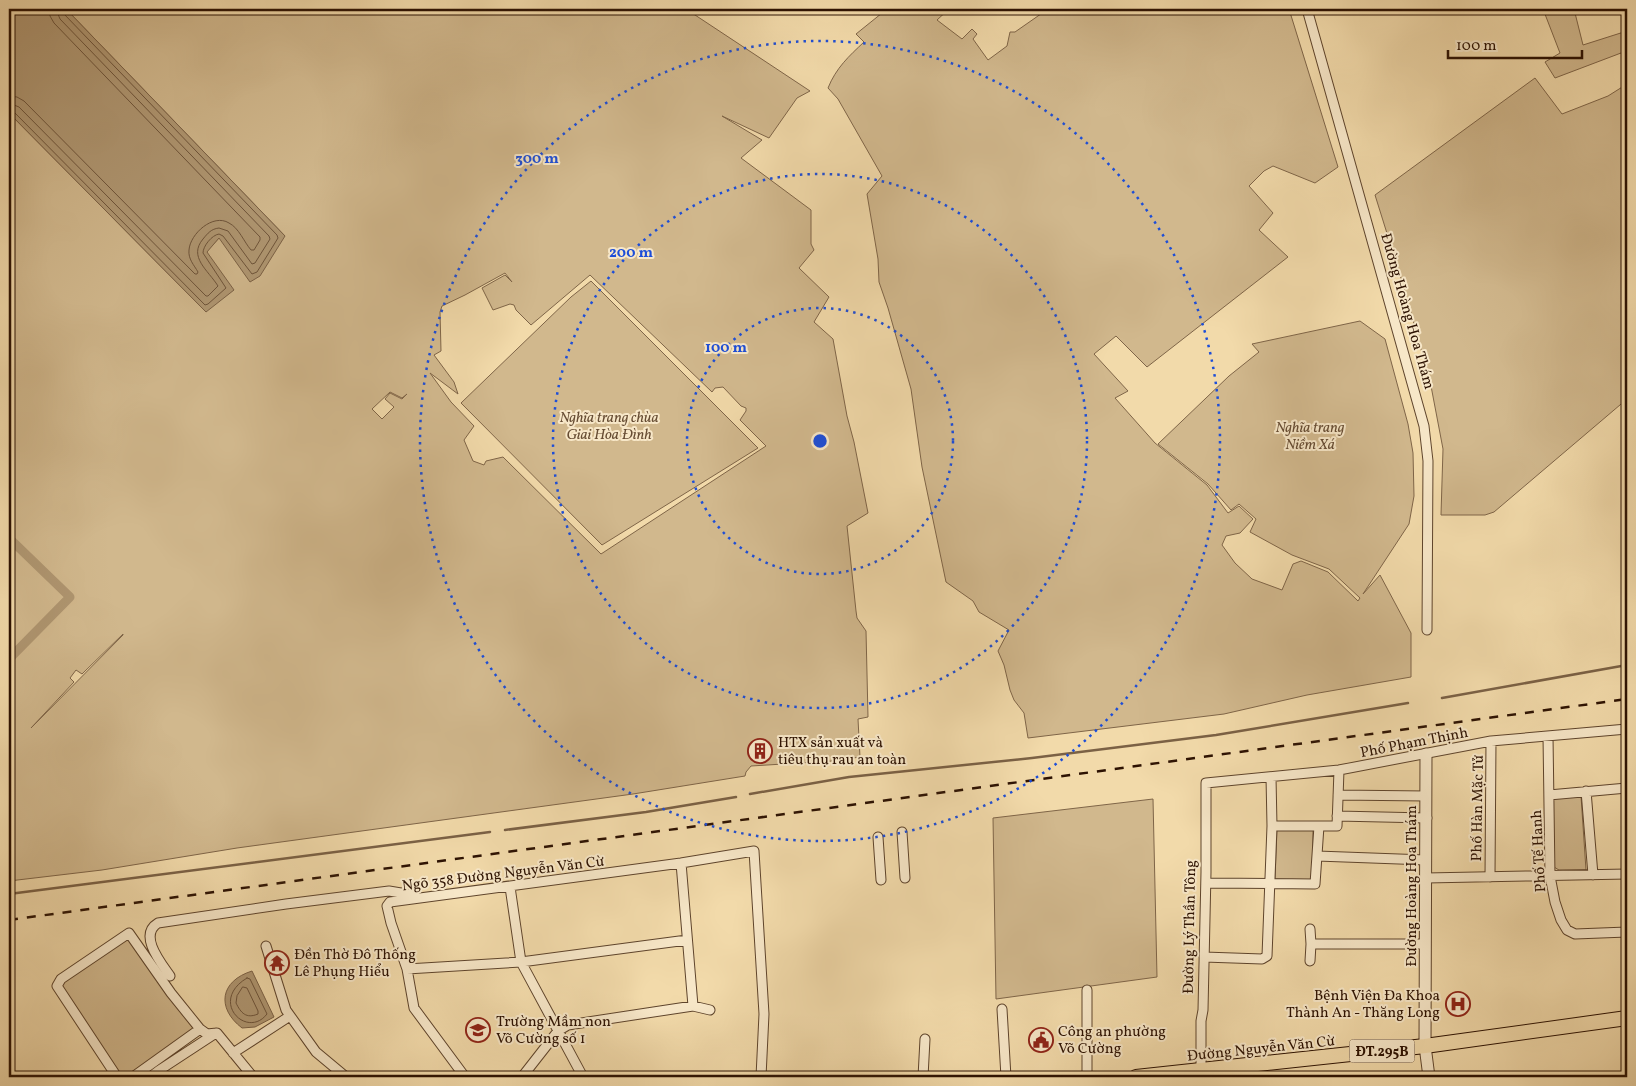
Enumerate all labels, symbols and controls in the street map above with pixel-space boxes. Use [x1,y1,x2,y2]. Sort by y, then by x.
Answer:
scale bar [1448,28,1582,60]
text: 100 m [1456,36,1496,57]
text: 300 m [515,149,559,170]
street label: Đường Hoàng Hoa Thám [1374,231,1439,392]
text: 200 m [609,243,653,264]
text: 100 m [705,338,748,359]
park label: Nghĩa trang chùa Giai Hòa Đình [559,408,659,446]
park label: Nghĩa trang Niềm Xá [1276,418,1345,456]
centre of rings [811,432,829,450]
street label: Phố Phạm Thịnh [1359,723,1470,764]
place label: HTX sản xuất và tiêu thụ rau an toàn [778,733,906,771]
building icon: HTX sản xuất và tiêu thụ rau an toàn [747,738,773,764]
street label: Phố Hàn Mặc Tử [1467,754,1490,862]
street label: Đường Hoàng Hoa Thám [1402,805,1423,967]
street label: Phố Tế Hanh [1527,809,1552,893]
street label: Ngõ 358 Đường Nguyễn Văn Cừ [401,852,606,897]
street label: Đường Lý Thần Tông [1179,860,1202,994]
place label: Đền Thờ Đô Thống Lê Phụng Hiểu [294,945,416,983]
temple icon: Đền Thờ Đô Thống Lê Phụng Hiểu [264,950,290,976]
place label: Bệnh Viện Đa Khoa Thành An - Thăng Long [1286,986,1440,1024]
hospital icon: Bệnh Viện Đa Khoa Thành An - Thăng Long [1445,991,1471,1017]
place label: Trường Mầm non Võ Cường số 1 [496,1012,611,1050]
school or university icon: Trường Mầm non Võ Cường số 1 [465,1017,491,1043]
place label: Công an phường Võ Cường [1058,1022,1166,1060]
public building icon: Công an phường Võ Cường [1028,1027,1054,1053]
street label: Đường Nguyễn Văn Cừ [1186,1031,1336,1068]
road number: ĐT.295B [1350,1040,1414,1062]

